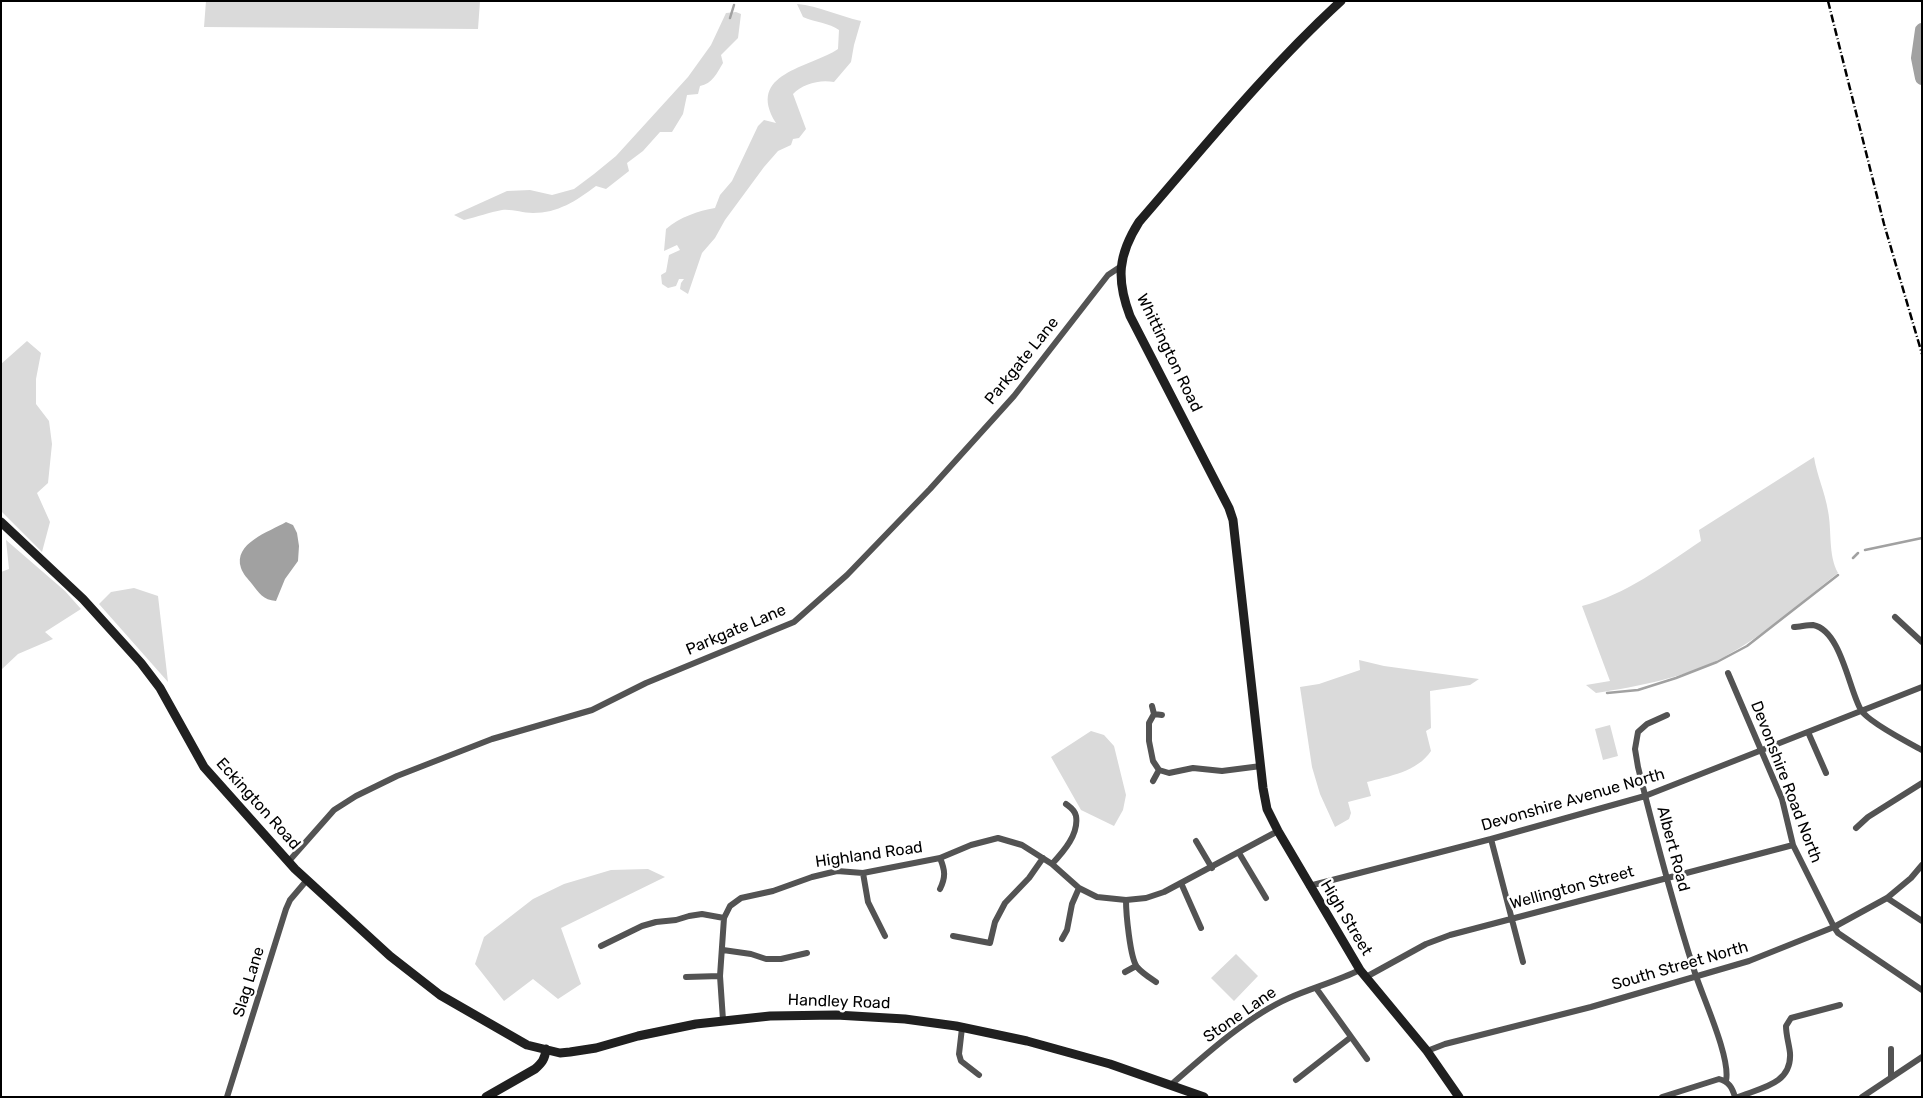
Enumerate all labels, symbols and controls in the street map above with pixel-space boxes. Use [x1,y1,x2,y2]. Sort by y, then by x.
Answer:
street label: Whittington Road [1132,291,1206,415]
street label: Parkgate Lane [981,313,1063,409]
street label: Parkgate Lane [683,600,789,660]
street label: Devonshire Road North [1746,698,1826,866]
street label: Eckington Road [212,754,304,854]
street label: Devonshire Avenue North [1479,765,1667,835]
street label: Albert Road [1652,804,1694,894]
street label: Highland Road [814,838,924,872]
street label: Wellington Street [1508,862,1636,914]
street label: High Street [1316,877,1376,959]
street label: South Street North [1609,937,1751,995]
street label: Slag Lane [229,944,269,1020]
street label: Stone Lane [1200,983,1280,1047]
street label: Handley Road [787,991,891,1013]

